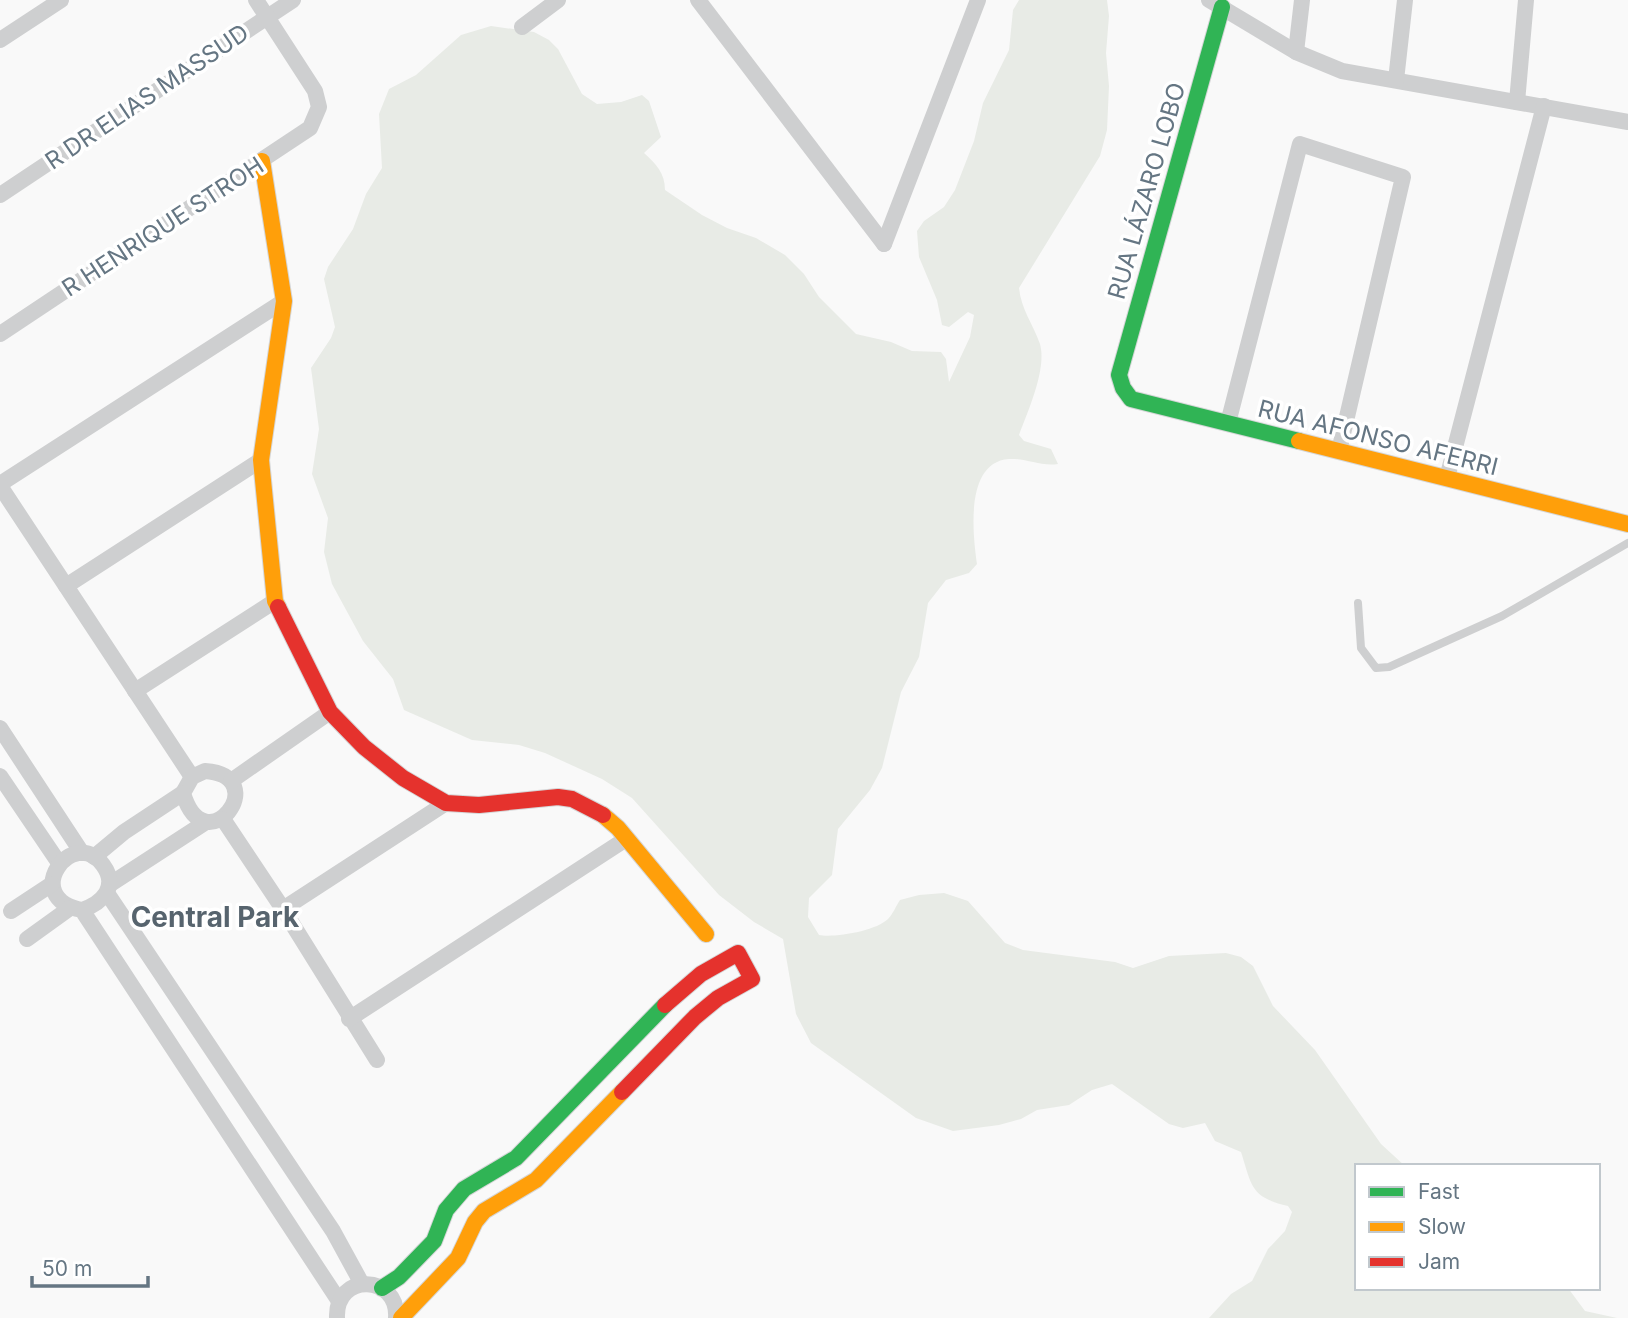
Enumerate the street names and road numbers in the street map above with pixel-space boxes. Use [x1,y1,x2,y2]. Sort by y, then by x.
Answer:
street label: R DR ELIAS MASSUD [40,18,254,175]
street label: RUA LÁZARO LOBO [1101,79,1191,302]
street label: R HENRIQUE STROH [57,151,269,303]
street label: RUA AFONSO AFERRI [1255,394,1501,481]

